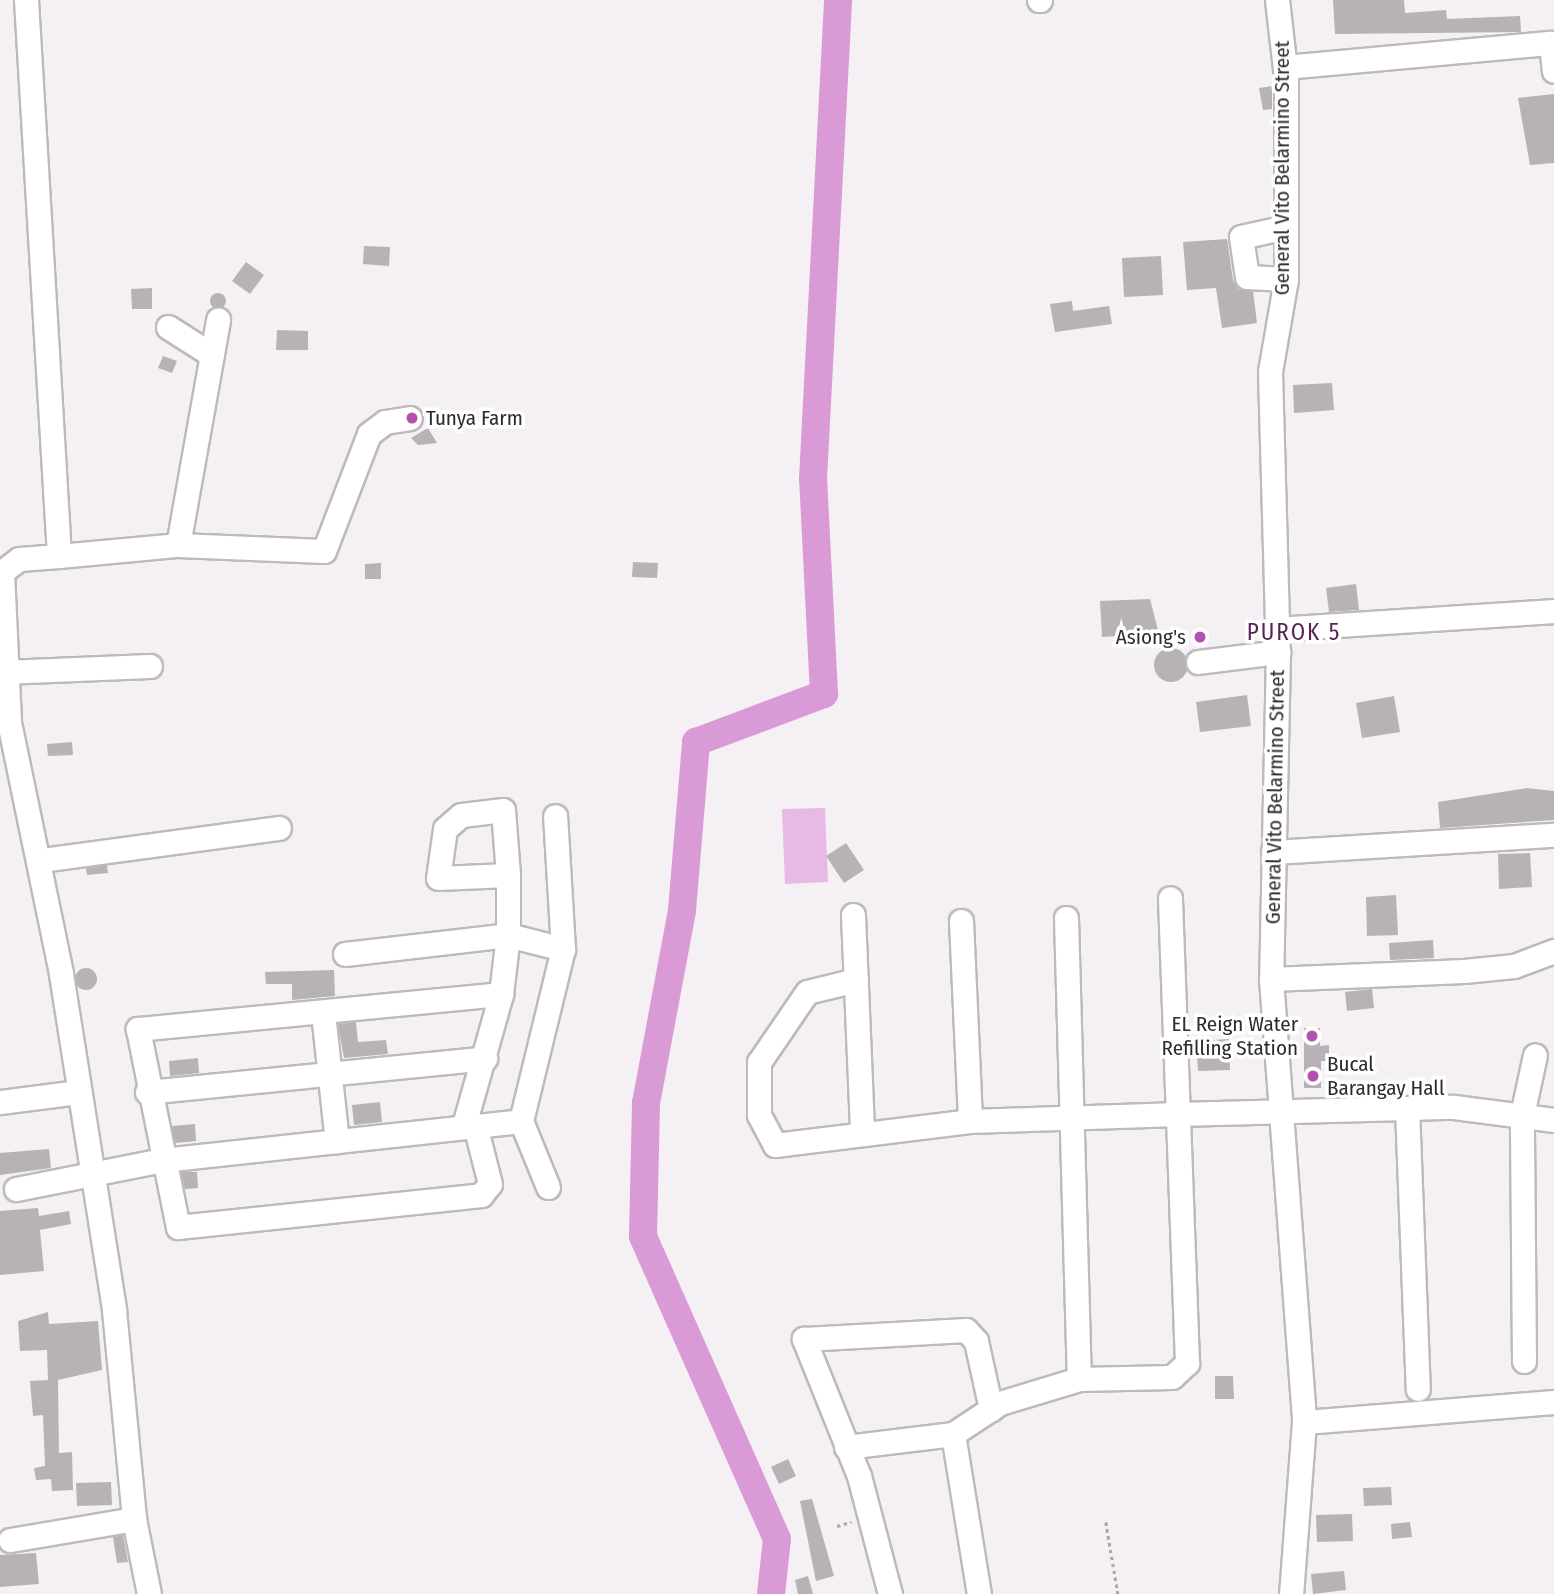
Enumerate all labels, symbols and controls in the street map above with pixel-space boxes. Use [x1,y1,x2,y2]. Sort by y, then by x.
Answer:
street label: General Vito Belarmino Street [1269,41,1295,295]
place label: Tunya Farm [426,405,523,431]
marker: Tunya Farm [404,410,420,426]
district label: PUROK 5 [1248,618,1340,646]
place label: Asiong's [1116,624,1186,650]
marker: Asiong's [1192,629,1208,645]
street label: General Vito Belarmino Street [1260,669,1290,925]
place label: EL Reign Water Refilling Station [1162,1011,1298,1061]
marker: EL Reign Water Refilling Station [1304,1028,1320,1044]
place label: Bucal Barangay Hall [1327,1051,1444,1101]
marker: Bucal Barangay Hall [1305,1068,1321,1084]

